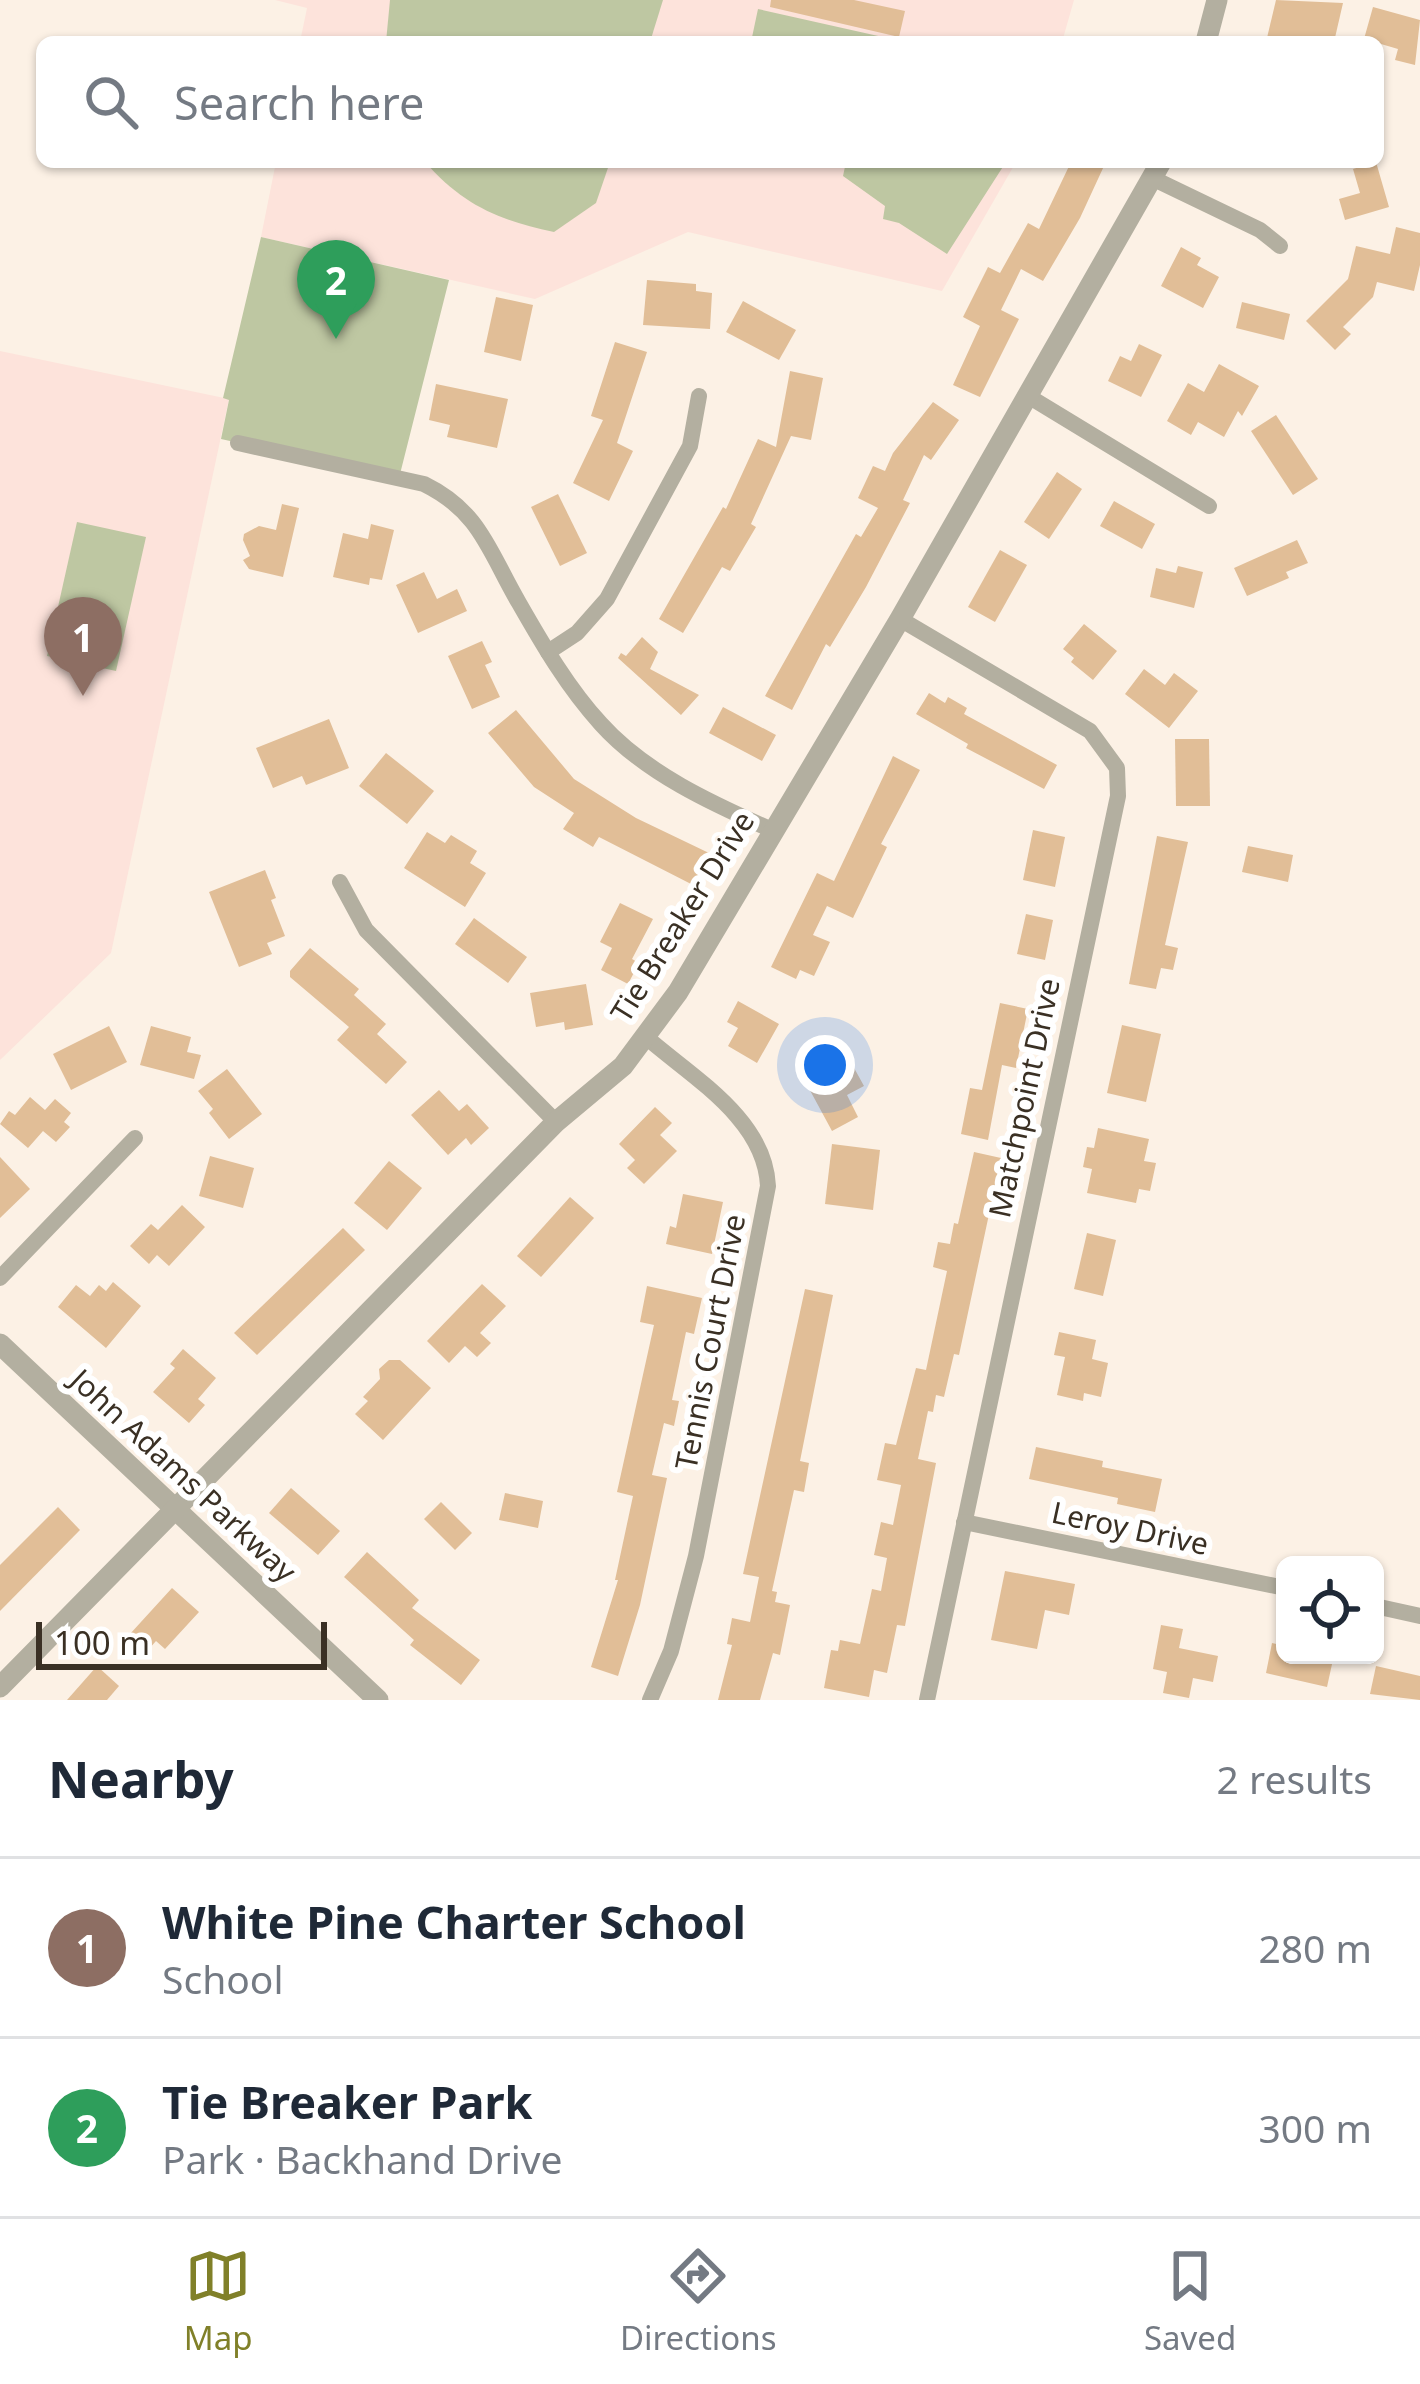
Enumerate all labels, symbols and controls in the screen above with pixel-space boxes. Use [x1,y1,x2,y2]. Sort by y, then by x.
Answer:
search box [36,36,1384,168]
icon: search [78,69,144,135]
text: Search here [174,72,424,133]
pin: 2 [297,240,375,339]
pin: 1 [44,597,122,696]
street label: Tie Breaker Drive [600,803,763,1029]
street label: Matchpoint Drive [978,974,1069,1221]
your location [795,1035,855,1095]
street label: Tennis Court Drive [665,1211,754,1473]
street label: John Adams Parkway [60,1357,306,1591]
street label: Leroy Drive [1048,1491,1212,1564]
map controls [1276,1556,1384,1664]
button: locate [1276,1556,1384,1664]
scale bar [36,1616,327,1669]
text: 100 m [54,1620,150,1665]
text: Nearby [48,1743,234,1813]
text: 2 results [1217,1752,1372,1805]
text: White Pine Charter School [162,1891,746,1952]
text: 1 [76,1921,98,1974]
text: 280 m [1258,1921,1372,1974]
text: School [162,1952,284,2005]
text: Tie Breaker Park [162,2071,532,2132]
text: 2 [76,2101,98,2154]
text: 300 m [1258,2101,1372,2154]
text: Park · Backhand Drive [162,2132,563,2185]
tab: Map [184,2243,252,2360]
tab: Directions [620,2243,777,2360]
tab: Saved [1144,2243,1236,2360]

